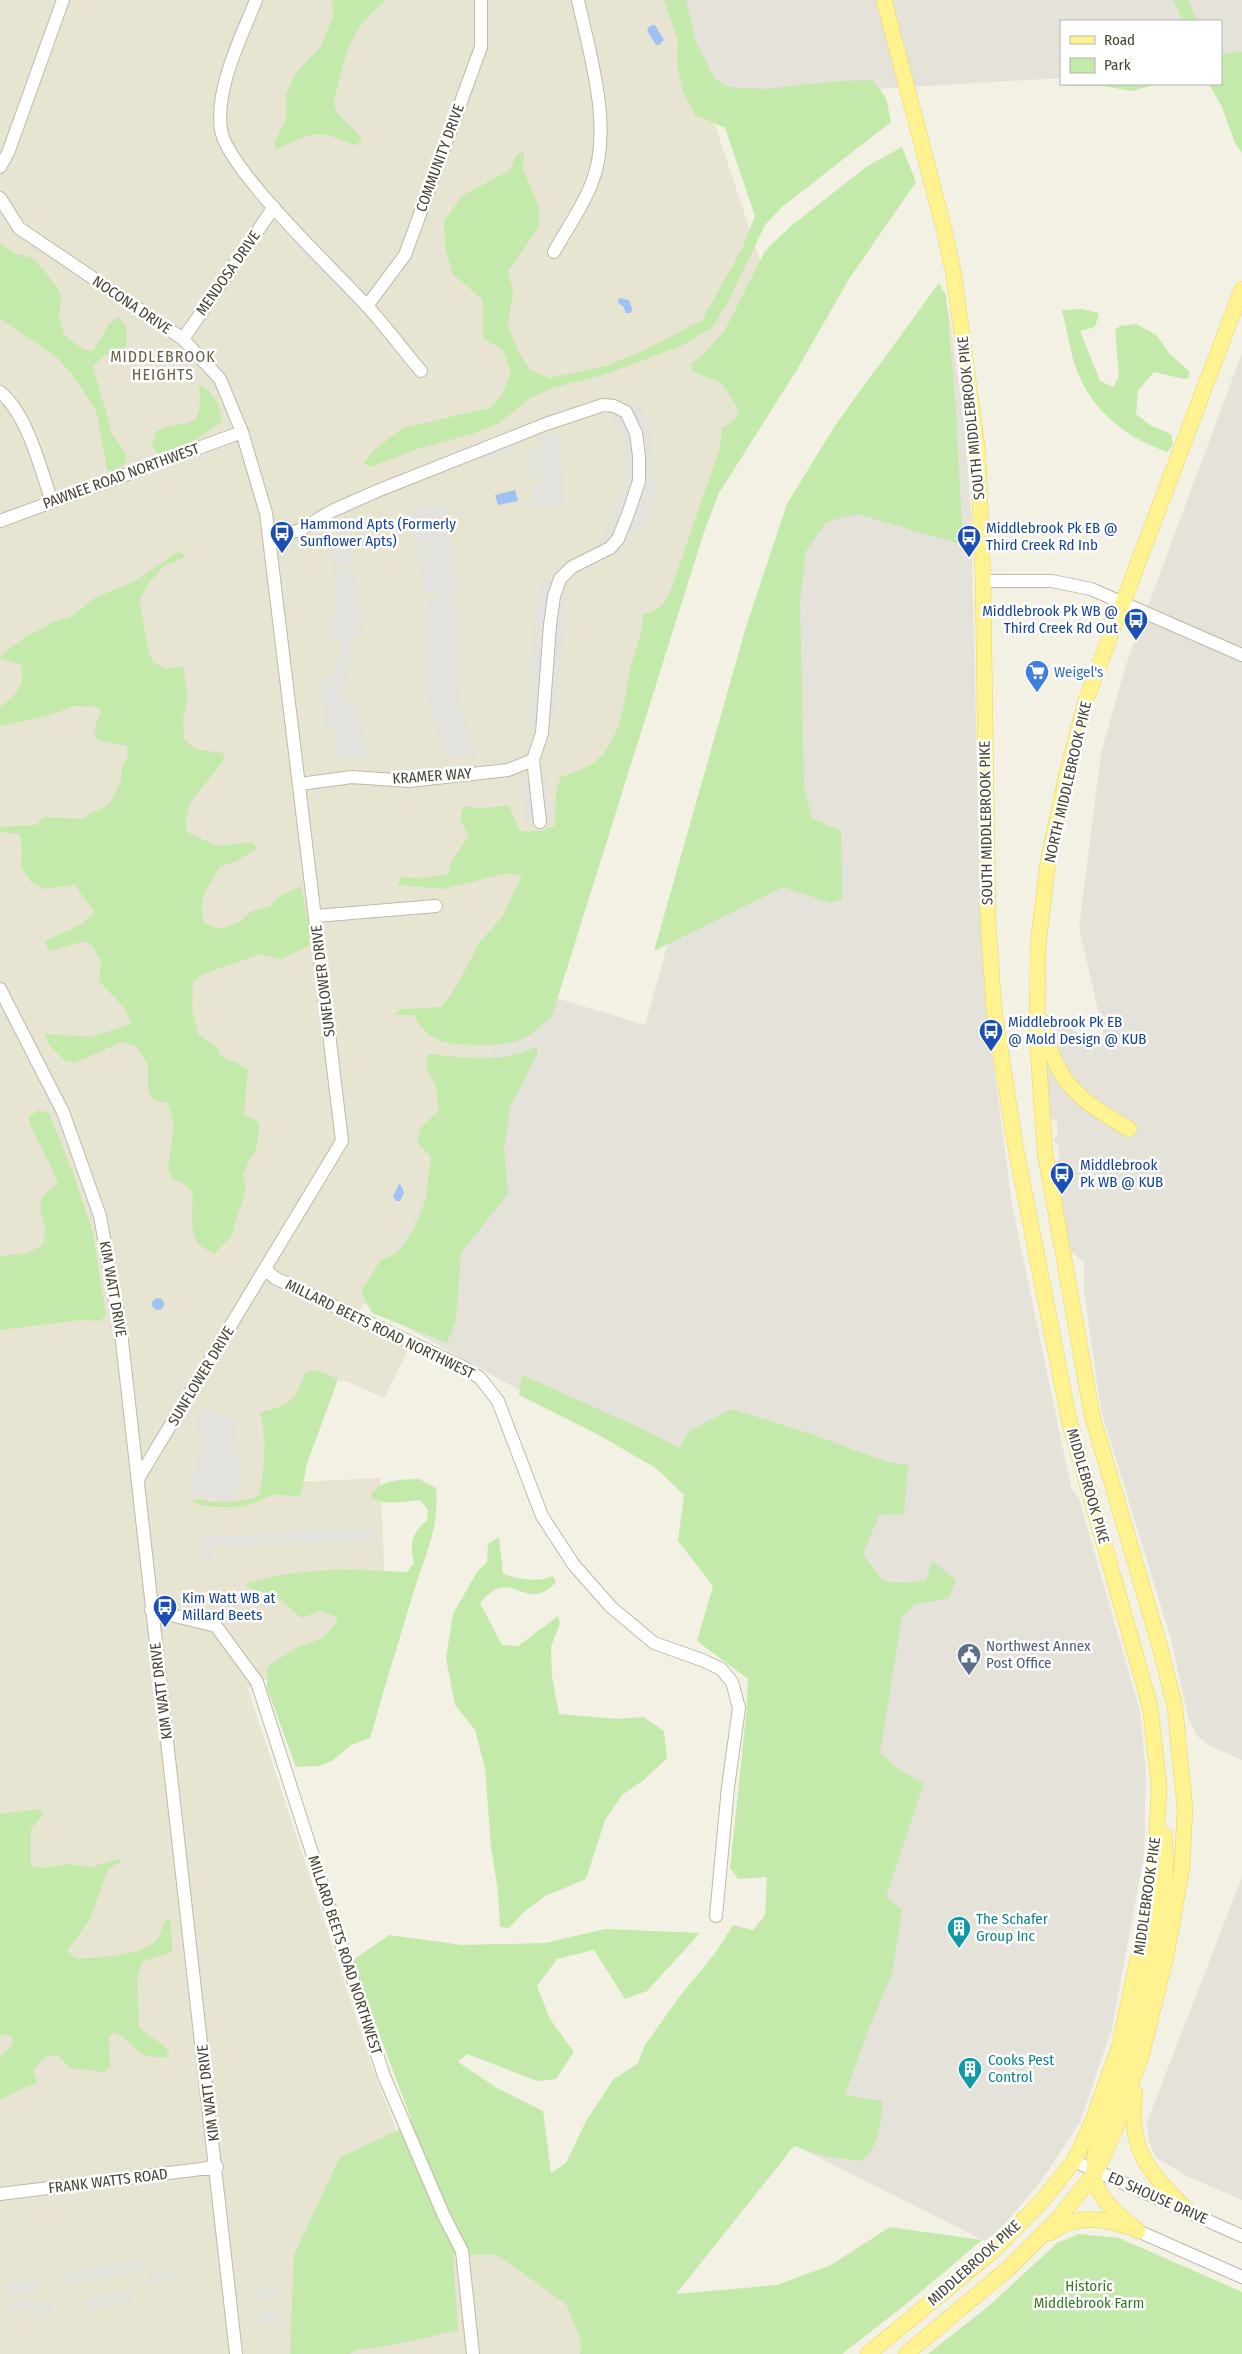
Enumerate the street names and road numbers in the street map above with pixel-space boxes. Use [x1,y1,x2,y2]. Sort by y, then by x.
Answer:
street label: COMMUNITY DRIVE [412,102,468,214]
street label: MENDOSA DRIVE [192,227,264,319]
street label: NOCONA DRIVE [89,272,175,338]
street label: SOUTH MIDDLEBROOK PIKE [953,335,989,501]
street label: PAWNEE ROAD NORTHWEST [40,439,202,513]
street label: NORTH MIDDLEBROOK PIKE [1041,700,1095,864]
street label: SOUTH MIDDLEBROOK PIKE [976,741,996,905]
street label: KRAMER WAY [392,764,473,788]
street label: SUNFLOWER DRIVE [307,924,339,1038]
street label: KIM WATT DRIVE [96,1240,130,1338]
street label: MILLARD BEETS ROAD NORTHWEST [283,1275,478,1383]
street label: SUNFLOWER DRIVE [164,1323,238,1429]
street label: MIDDLEBROOK PIKE [1063,1426,1113,1546]
street label: KIM WATT DRIVE [146,1642,176,1740]
street label: MIDDLEBROOK PIKE [1130,1836,1164,1956]
street label: MILLARD BEETS ROAD NORTHWEST [304,1853,386,2057]
street label: KIM WATT DRIVE [193,2044,223,2142]
street label: FRANK WATTS ROAD [47,2165,169,2197]
street label: ED SHOUSE DRIVE [1105,2168,1211,2228]
street label: MIDDLEBROOK PIKE [924,2216,1024,2310]

